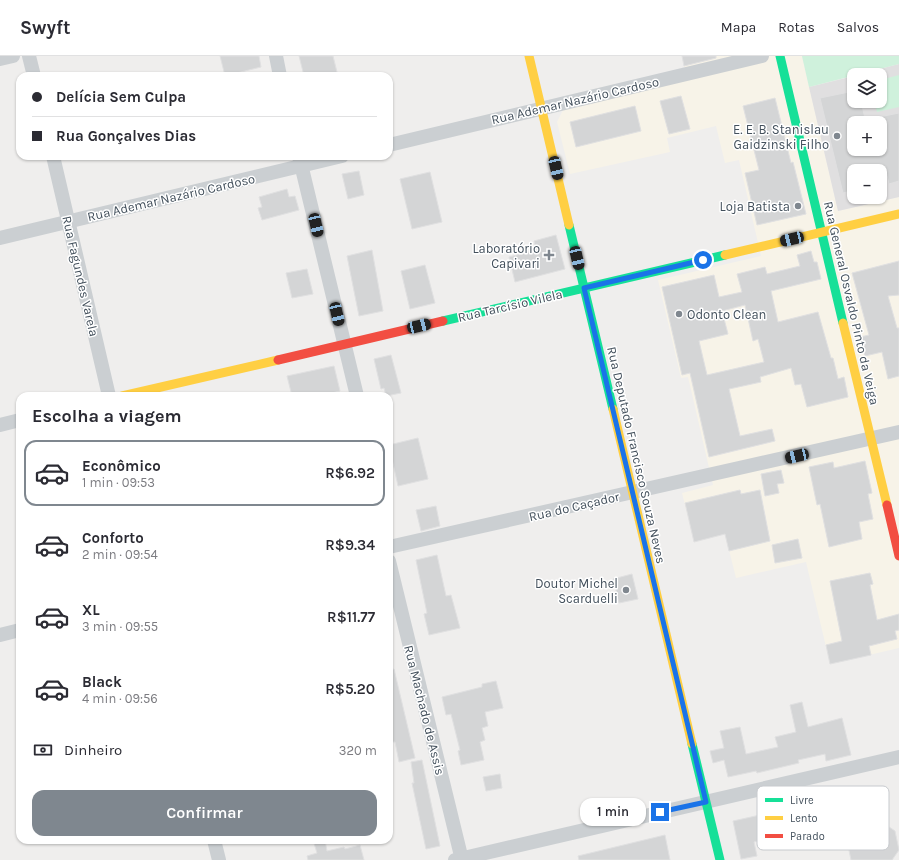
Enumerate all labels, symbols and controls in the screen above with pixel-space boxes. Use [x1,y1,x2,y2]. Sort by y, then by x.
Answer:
text: Swyft [20,17,71,39]
text: Mapa [721,19,756,36]
text: Rotas [778,19,815,36]
text: Salvos [837,19,879,36]
map controls [847,68,887,204]
button: layers [847,68,887,108]
street label: Rua Ademar Nazário Cardoso [490,74,660,127]
text: Delícia Sem Culpa [56,88,186,106]
button: + [847,116,887,156]
place label: E. E. B. Stanislau Gaidzinski Filho [733,122,829,152]
text: Rua Gonçalves Dias [56,127,196,145]
marker: E. E. B. Stanislau Gaidzinski Filho [832,131,842,141]
car [547,155,565,181]
button: − [847,164,887,204]
street label: Rua Ademar Nazário Cardoso [86,171,256,224]
place label: Loja Batista [720,199,790,214]
street label: Rua General Osvaldo Pinto da Veiga [821,200,882,406]
marker: Loja Batista [793,201,803,211]
car [307,212,325,238]
street label: Rua Fagundes Varela [59,214,102,338]
car [779,230,805,248]
place label: Laboratório Capivari [472,241,540,271]
car [568,245,586,271]
marker: Laboratório Capivari [543,249,555,261]
route start [694,251,712,269]
street label: Rua Tarcísio Vilela [456,286,564,325]
car [328,301,346,327]
place label: Odonto Clean [687,307,766,322]
marker: Odonto Clean [674,309,684,319]
car [406,317,432,335]
street label: Rua Deputado Francisco Souza Neves [604,345,669,565]
text: Escolha a viagem [32,405,182,427]
car [784,447,810,465]
icon: car [34,455,70,491]
text: Econômico [82,457,161,475]
text: R$6.92 [325,464,375,482]
text: 1 min · 09:53 [82,475,155,490]
street label: Rua do Caçador [527,489,621,524]
icon: car [34,527,70,563]
text: Conforto [82,529,144,547]
text: R$9.34 [325,536,375,554]
text: 2 min · 09:54 [82,547,158,562]
place label: Doutor Michel Scarduelli [535,576,618,606]
marker: Doutor Michel Scarduelli [621,585,631,595]
icon: car [34,599,70,635]
text: XL [82,601,100,619]
text: R$11.77 [327,608,375,626]
text: 3 min · 09:55 [82,619,158,634]
street label: Rua Machado de Assis [401,644,448,777]
icon: car [34,671,70,707]
text: Black [82,673,122,691]
text: R$5.20 [325,680,375,698]
text: 4 min · 09:56 [82,691,158,706]
icon: cash [32,739,54,761]
text: Dinheiro [64,741,122,759]
text: 320 m [339,743,377,758]
legend [757,786,889,850]
button: Confirmar [32,790,377,836]
text: Livre [790,794,814,807]
callout: 1 min [580,798,646,826]
route end [651,803,669,821]
text: 1 min [597,804,629,819]
text: Lento [790,812,818,825]
text: Parado [790,830,825,843]

